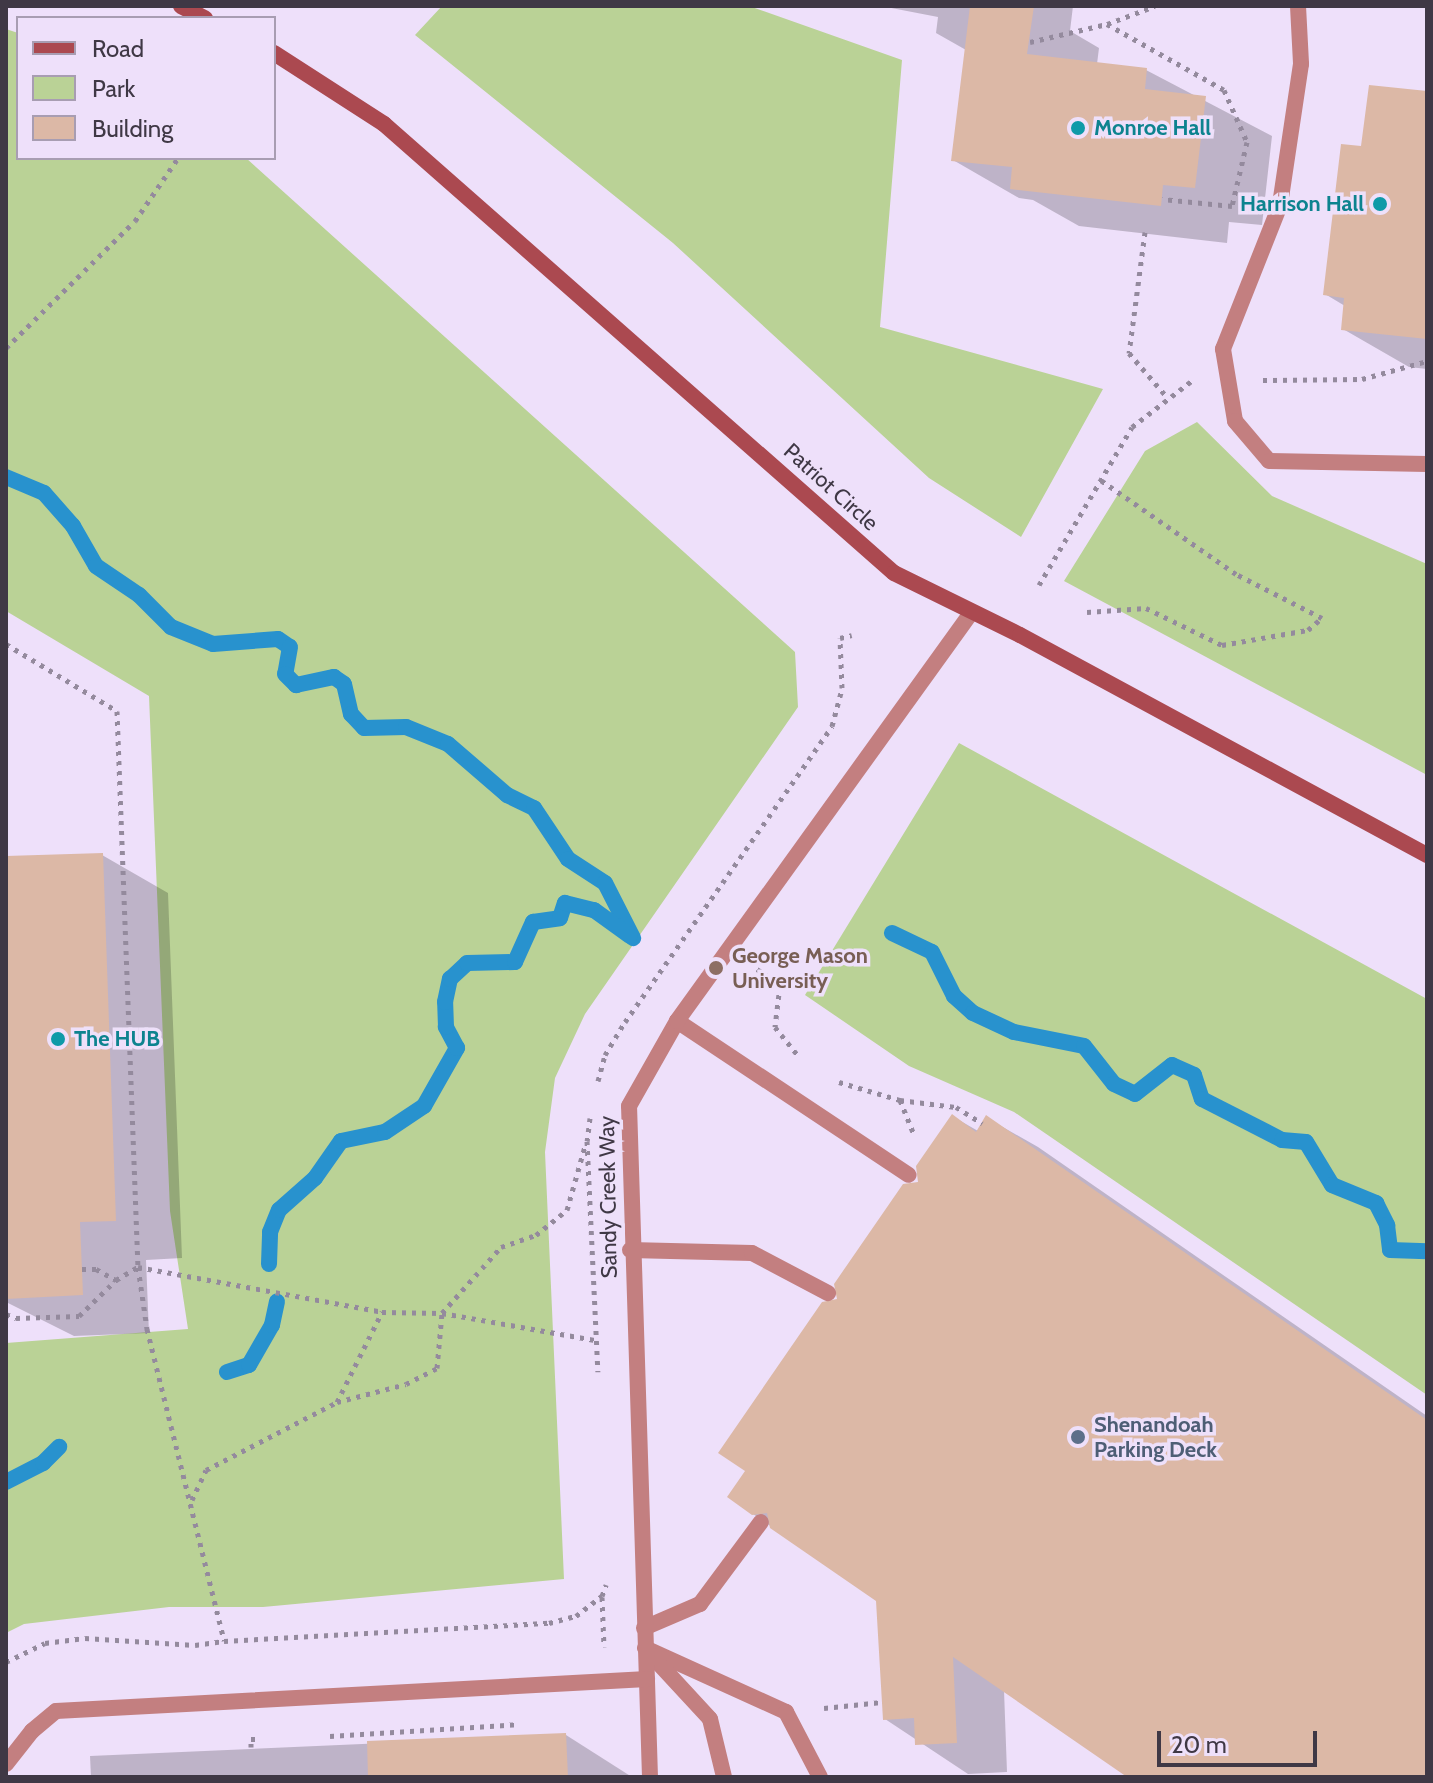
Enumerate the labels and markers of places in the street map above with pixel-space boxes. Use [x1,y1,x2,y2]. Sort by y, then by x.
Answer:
place label: Monroe Hall [1094,115,1211,141]
marker: Monroe Hall [1069,119,1087,137]
place label: Harrison Hall [1240,191,1364,217]
marker: Harrison Hall [1371,195,1389,213]
place label: George Mason University [732,942,868,994]
marker: George Mason University [707,959,725,977]
place label: The HUB [74,1026,160,1052]
marker: The HUB [49,1030,67,1048]
place label: Shenandoah Parking Deck [1094,1411,1217,1462]
marker: Shenandoah Parking Deck [1069,1428,1087,1446]

